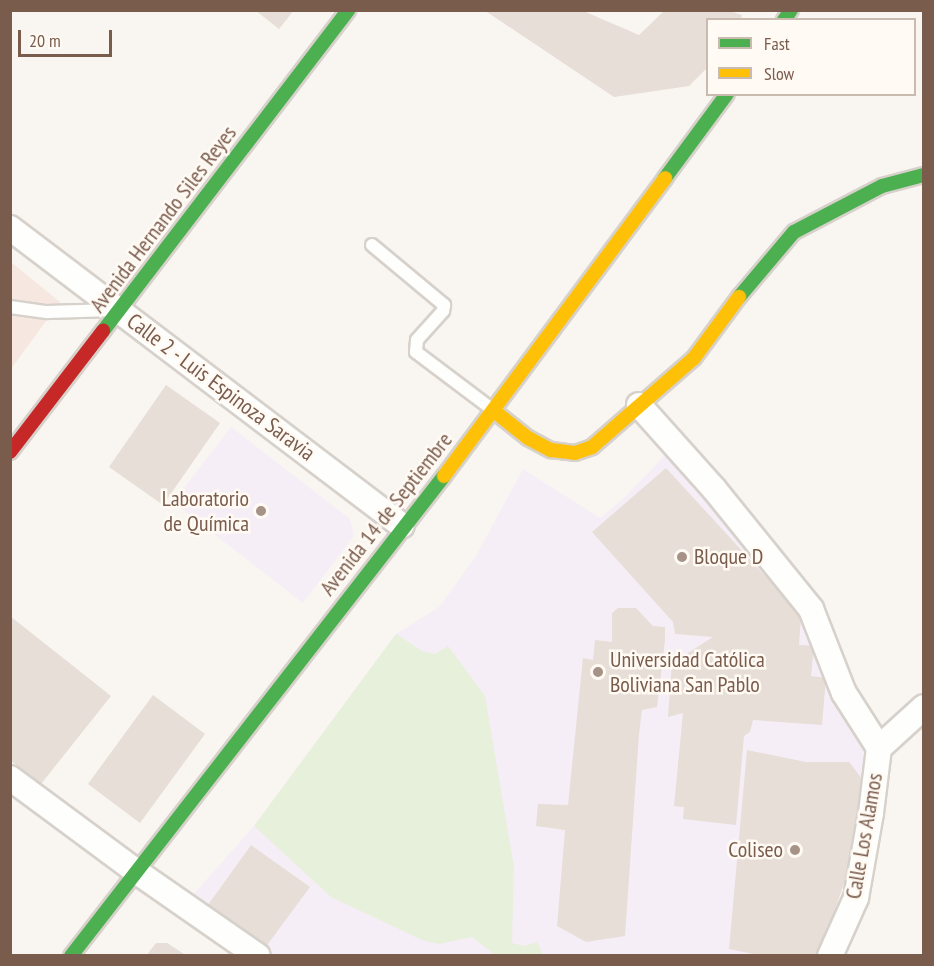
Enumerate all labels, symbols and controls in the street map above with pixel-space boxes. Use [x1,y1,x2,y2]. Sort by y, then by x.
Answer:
scale bar [21,18,116,56]
legend [706,18,916,96]
text: 20 m [29,29,61,52]
text: Fast [764,32,790,55]
text: Slow [764,62,794,85]
street label: Avenida Hernando Siles Reyes [84,120,242,318]
street label: Calle 2 - Luis Espinoza Saravia [121,307,321,467]
street label: Avenida 14 de Septiembre [314,427,458,601]
place label: Laboratorio de Química [162,485,249,536]
marker: Laboratorio de Química [254,504,268,518]
place label: Bloque D [694,544,763,570]
marker: Bloque D [675,550,689,564]
place label: Universidad Católica Boliviana San Pablo [610,646,765,698]
marker: Universidad Católica Boliviana San Pablo [591,665,605,679]
street label: Calle Los Alamos [840,771,888,901]
place label: Coliseo [728,837,783,863]
marker: Coliseo [788,843,802,857]

